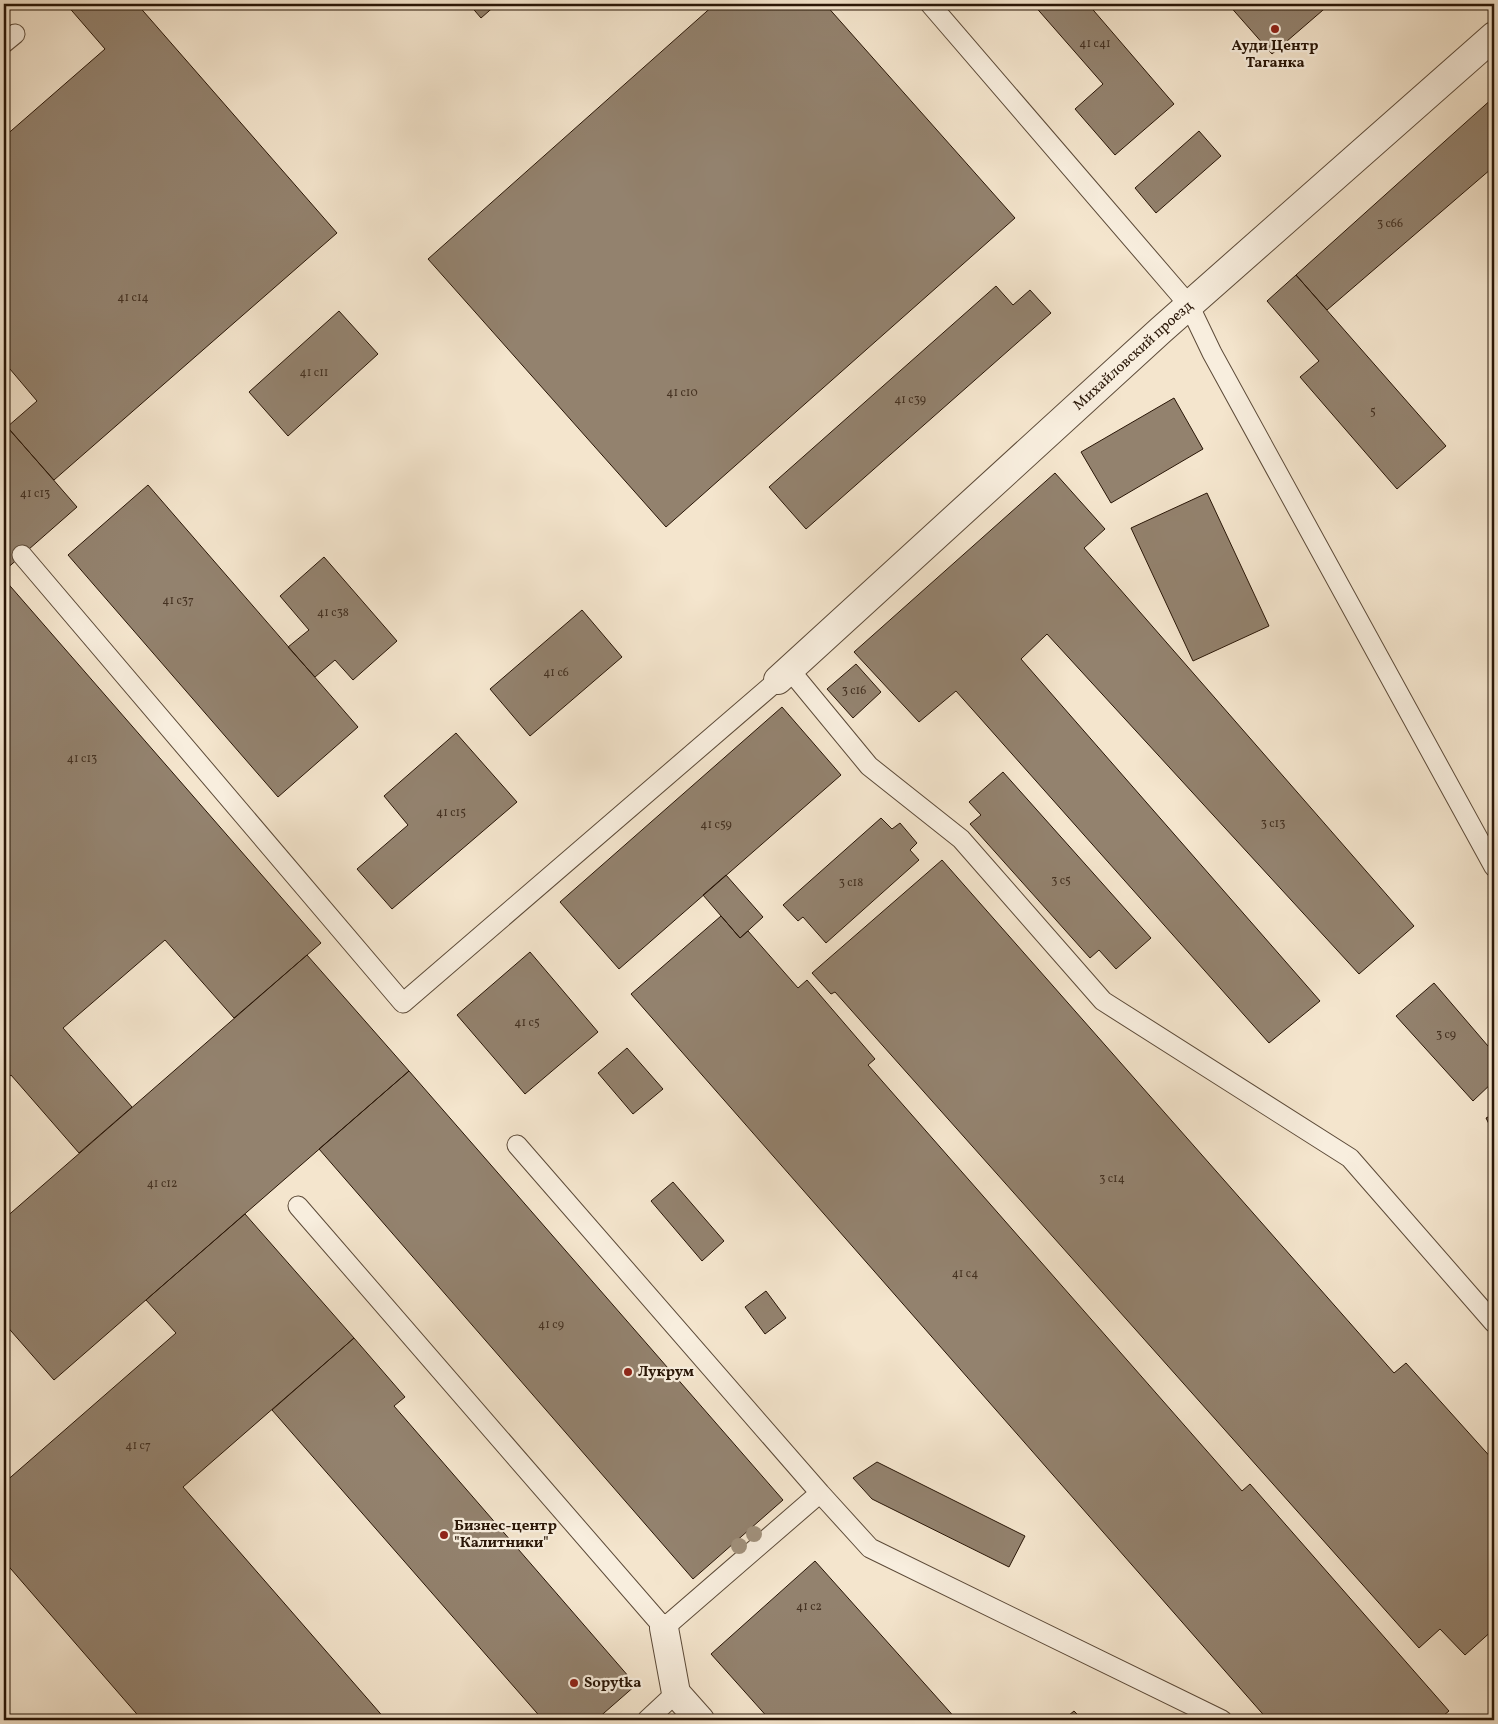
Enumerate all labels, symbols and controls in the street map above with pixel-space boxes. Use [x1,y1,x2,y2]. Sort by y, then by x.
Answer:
marker: Ауди Центр Таганка [1269,23,1281,35]
house number: 41 с41 [1079,36,1111,52]
place label: Ауди Центр Таганка [1232,36,1318,74]
house number: 3 с66 [1377,216,1403,232]
house number: 41 с14 [117,290,149,306]
street label: Михайловский проезд [1069,296,1198,415]
house number: 41 с11 [300,365,328,381]
house number: 41 с10 [666,385,698,401]
house number: 41 с39 [894,392,926,408]
house number: 5 [1370,404,1376,420]
house number: 41 с13 [20,486,50,502]
house number: 41 с37 [162,593,194,609]
house number: 41 с38 [317,605,349,621]
house number: 41 с6 [543,665,569,681]
house number: 3 с16 [842,683,866,699]
house number: 41 с13 [67,751,97,767]
house number: 41 с15 [436,805,466,821]
house number: 3 с13 [1261,816,1285,832]
house number: 41 с59 [700,817,732,833]
house number: 3 с5 [1051,873,1071,889]
house number: 3 с18 [839,875,863,891]
house number: 41 с5 [514,1015,540,1031]
house number: 3 с9 [1436,1027,1456,1043]
house number: 3 с14 [1099,1171,1125,1187]
house number: 41 с12 [147,1176,177,1192]
house number: 41 с4 [952,1266,978,1282]
house number: 41 с9 [538,1317,564,1333]
place label: Лукрум [638,1362,694,1383]
marker: Лукрум [622,1366,634,1378]
house number: 41 с7 [125,1438,151,1454]
place label: Бизнес-центр "Калитники" [454,1516,557,1554]
marker: Бизнес-центр "Калитники" [438,1529,450,1541]
house number: 41 с2 [796,1599,822,1615]
place label: Sopytka [584,1673,641,1694]
marker: Sopytka [568,1677,580,1689]

